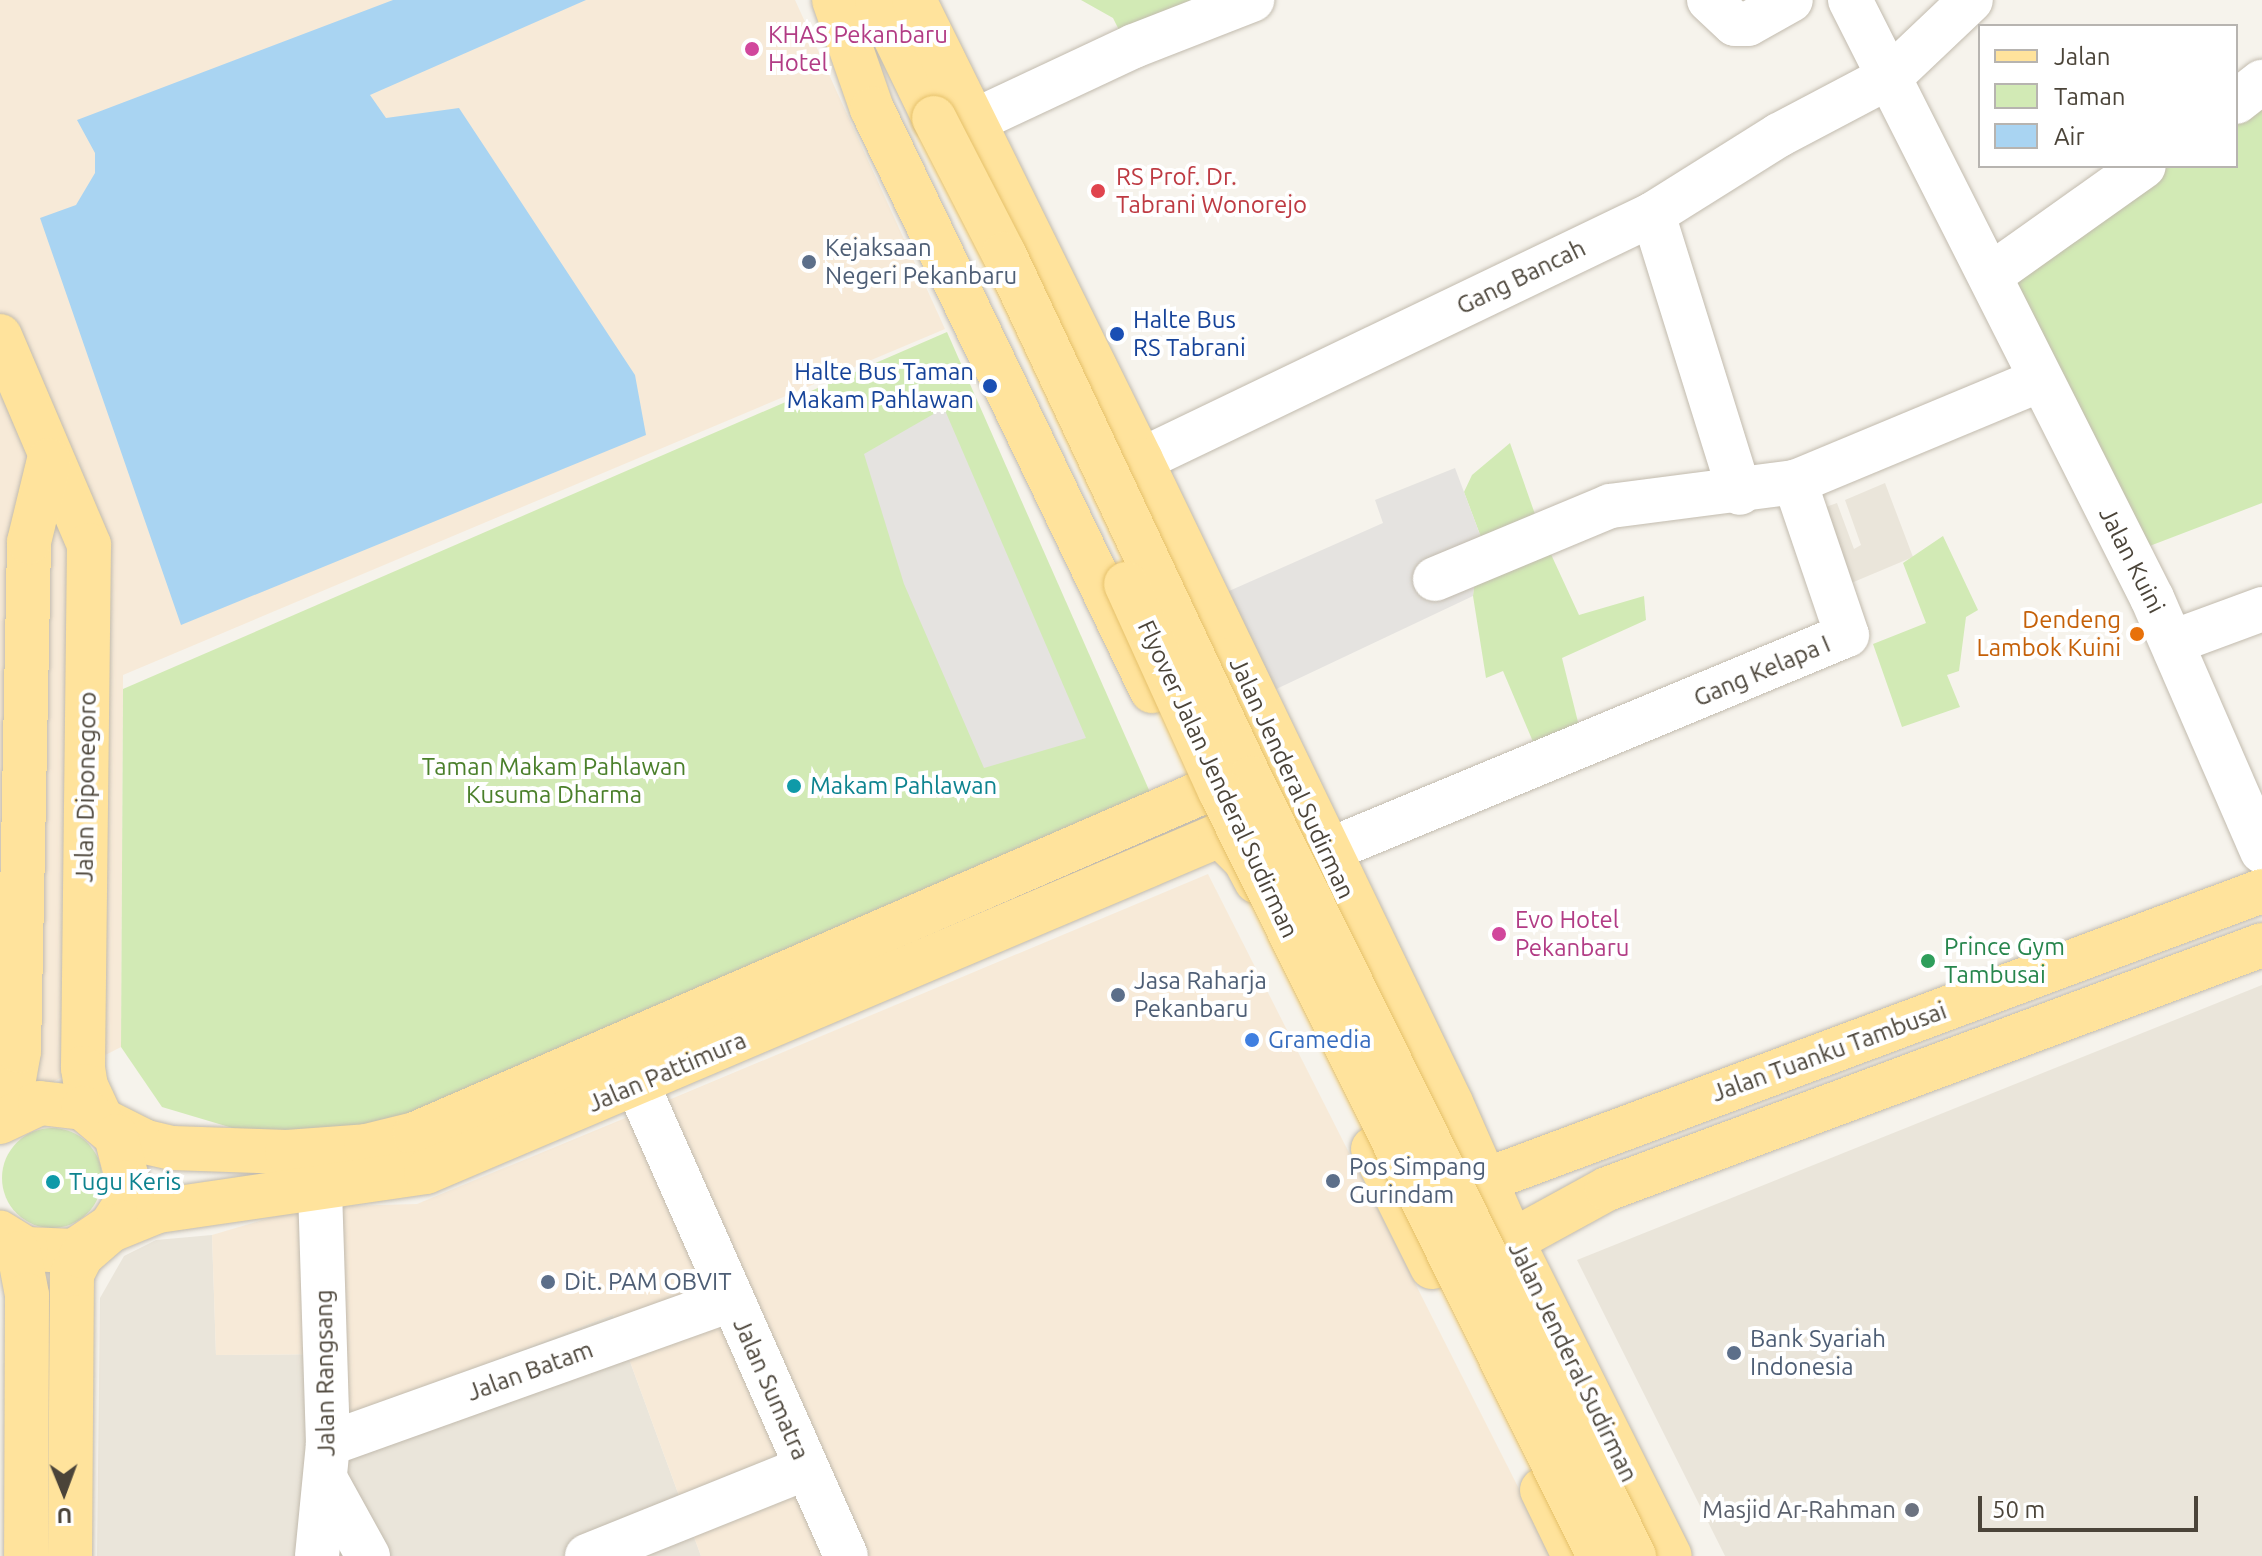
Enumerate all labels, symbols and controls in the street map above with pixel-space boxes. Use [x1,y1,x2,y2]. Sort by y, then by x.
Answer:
place label: KHAS Pekanbaru Hotel [768,21,948,77]
legend [1978,24,2238,168]
marker: KHAS Pekanbaru Hotel [743,40,761,58]
text: Jalan [2054,43,2111,70]
text: Taman [2054,83,2126,110]
text: Air [2054,123,2085,150]
place label: RS Prof. Dr. Tabrani Wonorejo [1116,163,1307,219]
marker: RS Prof. Dr. Tabrani Wonorejo [1087,180,1109,202]
street label: Gang Bancah [1452,233,1590,321]
place label: Kejaksaan Negeri Pekanbaru [825,234,1017,290]
marker: Kejaksaan Negeri Pekanbaru [800,253,818,271]
place label: Halte Bus RS Tabrani [1133,306,1246,362]
marker: Halte Bus RS Tabrani [1108,325,1126,343]
place label: Halte Bus Taman Makam Pahlawan [787,358,974,414]
marker: Halte Bus Taman Makam Pahlawan [981,377,999,395]
street label: Jalan Kuini [2093,502,2171,618]
place label: Dendeng Lambok Kuini [1976,606,2121,662]
street label: Flyover Jalan Jenderal Sudirman [1132,616,1304,942]
marker: Dendeng Lambok Kuini [2128,625,2146,643]
street label: Gang Kelapa I [1689,629,1835,713]
street label: Jalan Jenderal Sudirman [1223,653,1361,903]
street label: Jalan Diponegoro [70,691,102,883]
park label: Taman Makam Pahlawan Kusuma Dharma [422,753,686,809]
place label: Makam Pahlawan [810,772,997,800]
marker: Makam Pahlawan [785,777,803,795]
place label: Evo Hotel Pekanbaru [1515,906,1629,962]
marker: Evo Hotel Pekanbaru [1490,925,1508,943]
place label: Prince Gym Tambusai [1944,933,2065,989]
marker: Prince Gym Tambusai [1919,952,1937,970]
place label: Jasa Raharja Pekanbaru [1134,967,1267,1023]
marker: Jasa Raharja Pekanbaru [1109,986,1127,1004]
street label: Jalan Tuanku Tambusai [1708,996,1950,1108]
street label: Jalan Pattimura [584,1026,750,1118]
place label: Gramedia [1268,1026,1371,1054]
marker: Gramedia [1243,1031,1261,1049]
place label: Pos Simpang Gurindam [1349,1153,1486,1209]
place label: Tugu Keris [69,1168,181,1196]
marker: Pos Simpang Gurindam [1324,1172,1342,1190]
marker: Tugu Keris [44,1173,62,1191]
street label: Jalan Jenderal Sudirman [1502,1237,1644,1487]
place label: Dit. PAM OBVIT [564,1268,732,1296]
marker: Dit. PAM OBVIT [539,1273,557,1291]
street label: Jalan Rangsang [309,1289,341,1457]
street label: Jalan Sumatra [727,1314,815,1464]
place label: Bank Syariah Indonesia [1750,1325,1886,1381]
street label: Jalan Batam [463,1335,597,1407]
marker: Bank Syariah Indonesia [1725,1344,1743,1362]
north arrow [24,1452,104,1532]
scale bar [1982,1480,2202,1530]
place label: Masjid Ar-Rahman [1702,1496,1896,1524]
text: 50 m [1992,1496,2045,1523]
marker: Masjid Ar-Rahman [1903,1501,1921,1519]
text: U [56,1504,72,1529]

